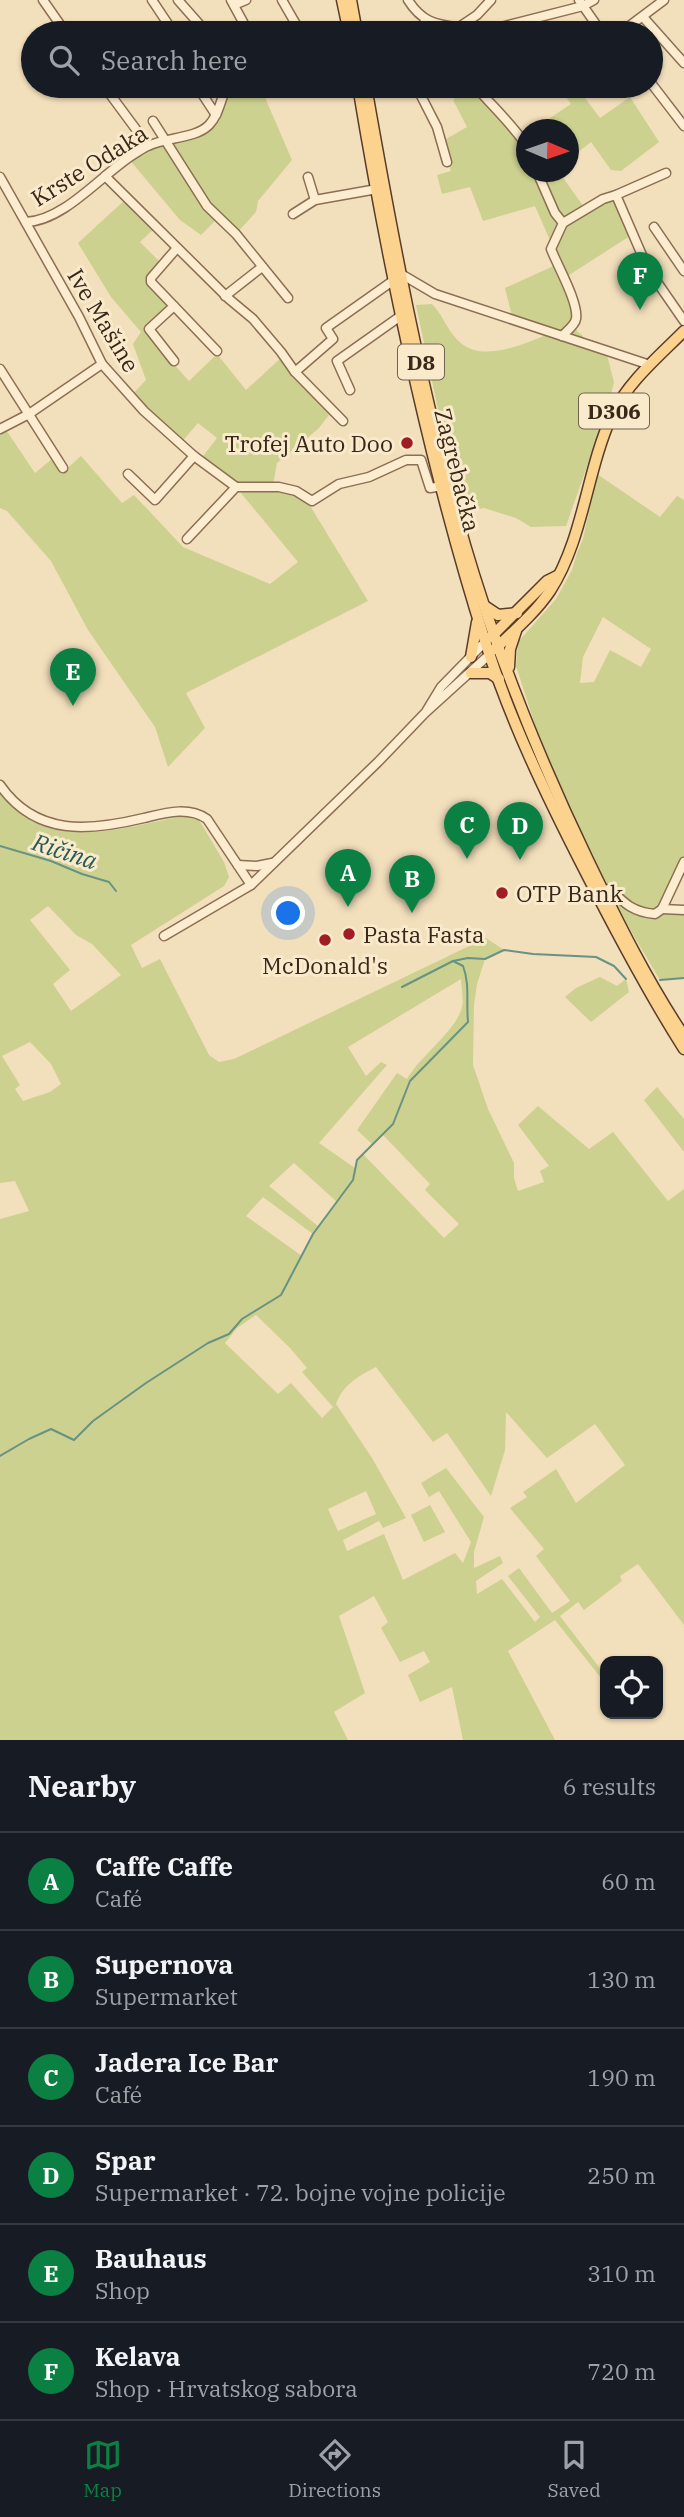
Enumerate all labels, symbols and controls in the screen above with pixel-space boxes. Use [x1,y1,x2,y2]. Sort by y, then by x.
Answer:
search box [21,21,663,98]
icon: search [45,41,83,79]
text: Search here [101,43,247,77]
street label: Krste Odaka [25,117,153,213]
north arrow [516,119,579,182]
pin: F [617,252,663,310]
street label: Ive Mašine [61,263,147,377]
road number: D8 [398,344,444,380]
road number: D306 [579,394,649,428]
street label: Zagrebačka [428,405,488,535]
place label: Trofej Auto Doo [225,428,393,458]
marker: Trofej Auto Doo [399,435,415,451]
pin: E [50,648,96,706]
pin: C [444,801,490,859]
pin: D [497,802,543,860]
water label: Ričina [28,825,101,876]
pin: A [325,849,371,907]
pin: B [389,855,435,913]
place label: OTP Bank [516,878,624,908]
marker: OTP Bank [494,885,510,901]
your location [271,896,305,930]
place label: Pasta Fasta [363,919,484,949]
marker: Pasta Fasta [341,926,357,942]
marker: McDonald's [317,932,333,948]
place label: McDonald's [262,950,388,980]
map controls [600,1656,663,1719]
button: locate [600,1656,663,1719]
text: Nearby [28,1766,136,1805]
text: 6 results [563,1771,656,1801]
text: Caffe Caffe [95,1849,233,1883]
text: A [43,1866,59,1896]
text: 60 m [601,1866,656,1896]
text: Café [95,1883,142,1913]
text: Supernova [95,1947,233,1981]
text: B [43,1964,59,1994]
text: 130 m [587,1964,656,1994]
text: Supermarket [95,1981,238,2011]
text: Jadera Ice Bar [95,2045,278,2079]
text: C [43,2062,59,2092]
text: 190 m [587,2062,656,2092]
text: Café [95,2079,142,2109]
text: Spar [95,2143,156,2177]
text: D [42,2160,60,2190]
text: 250 m [587,2160,656,2190]
text: Supermarket · 72. bojne vojne policije [95,2177,506,2207]
text: Bauhaus [95,2241,207,2275]
text: E [43,2258,59,2288]
text: 310 m [587,2258,656,2288]
text: Shop [95,2275,150,2305]
text: Kelava [95,2339,181,2373]
text: F [44,2356,58,2386]
text: 720 m [587,2356,656,2386]
text: Shop · Hrvatskog sabora [95,2373,358,2403]
tab: Map [83,2436,122,2502]
tab: Directions [288,2436,381,2502]
tab: Saved [548,2436,601,2502]

